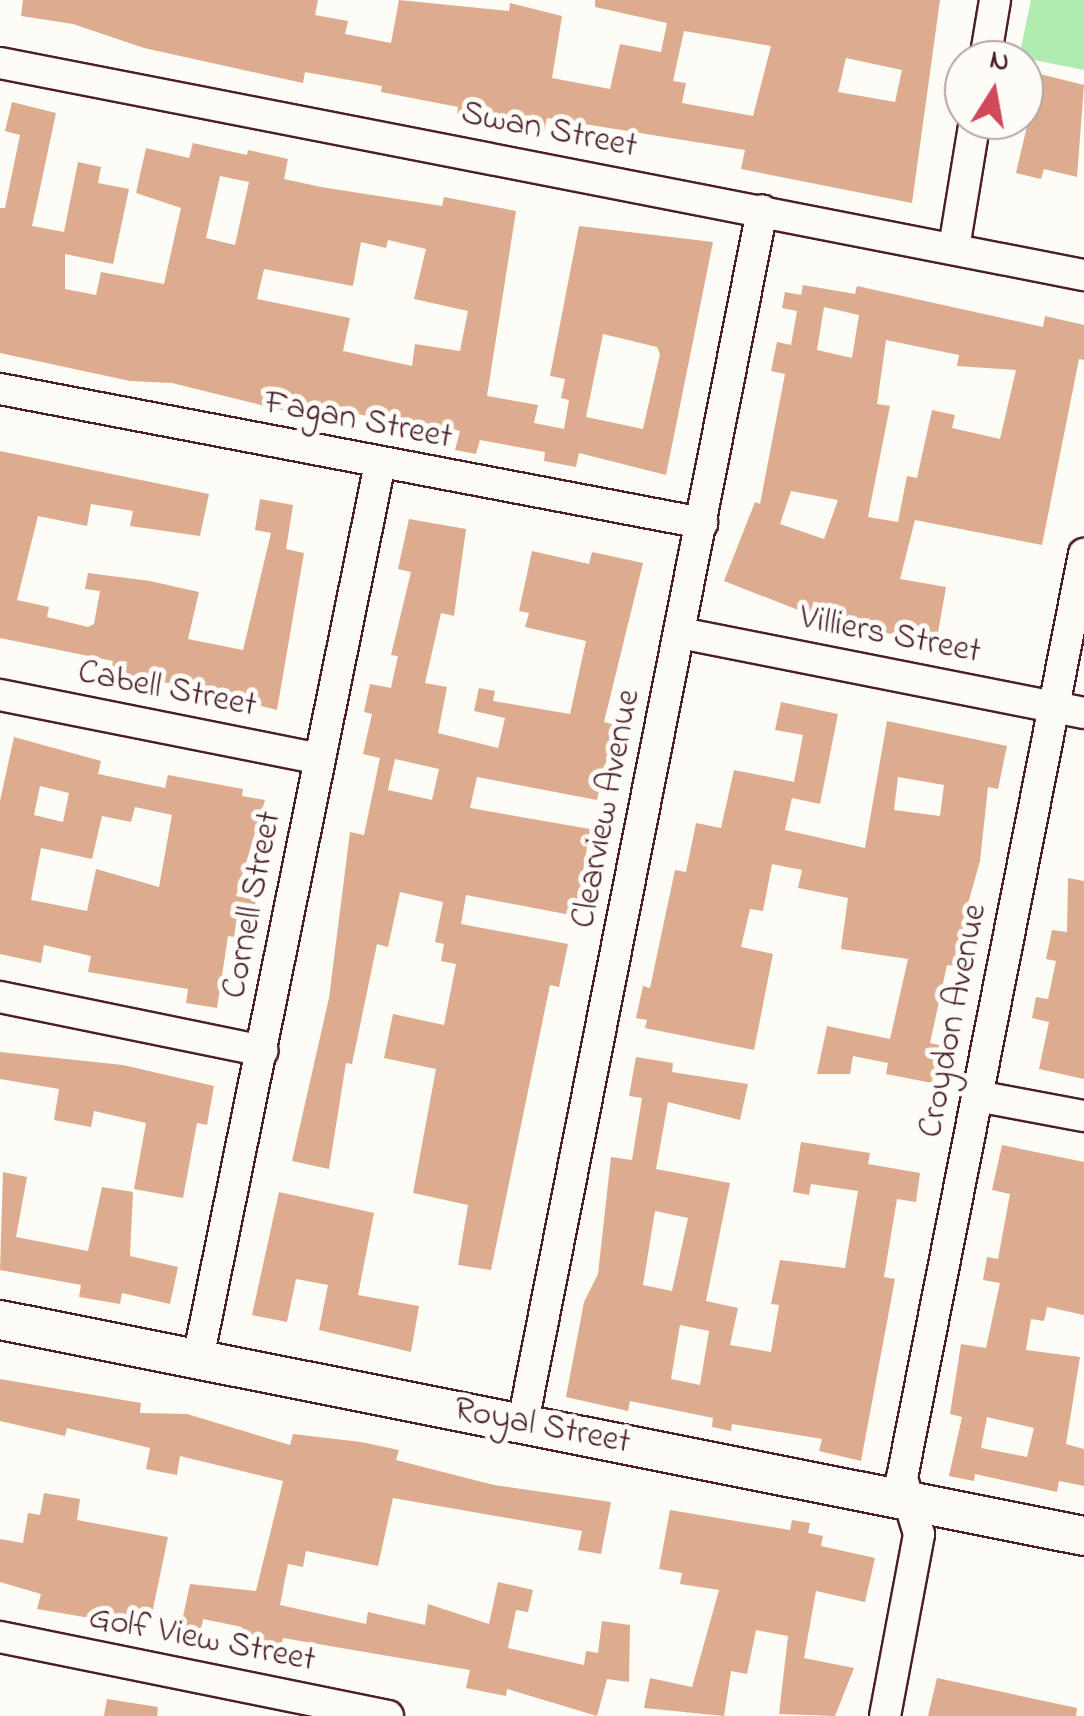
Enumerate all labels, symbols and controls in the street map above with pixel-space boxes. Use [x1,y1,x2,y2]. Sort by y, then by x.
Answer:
north arrow [944,40,1044,140]
text: N [986,40,1013,84]
street label: Swan Street [457,93,641,169]
street label: Fagan Street [261,382,455,460]
street label: Villiers Street [796,598,984,674]
street label: Cabell Street [74,652,260,728]
street label: Clearview Avenue [563,686,651,932]
street label: Cornell Street [214,808,292,1002]
street label: Croydon Avenue [911,901,997,1141]
street label: Royal Street [450,1389,634,1465]
street label: Golf View Street [85,1597,319,1683]

